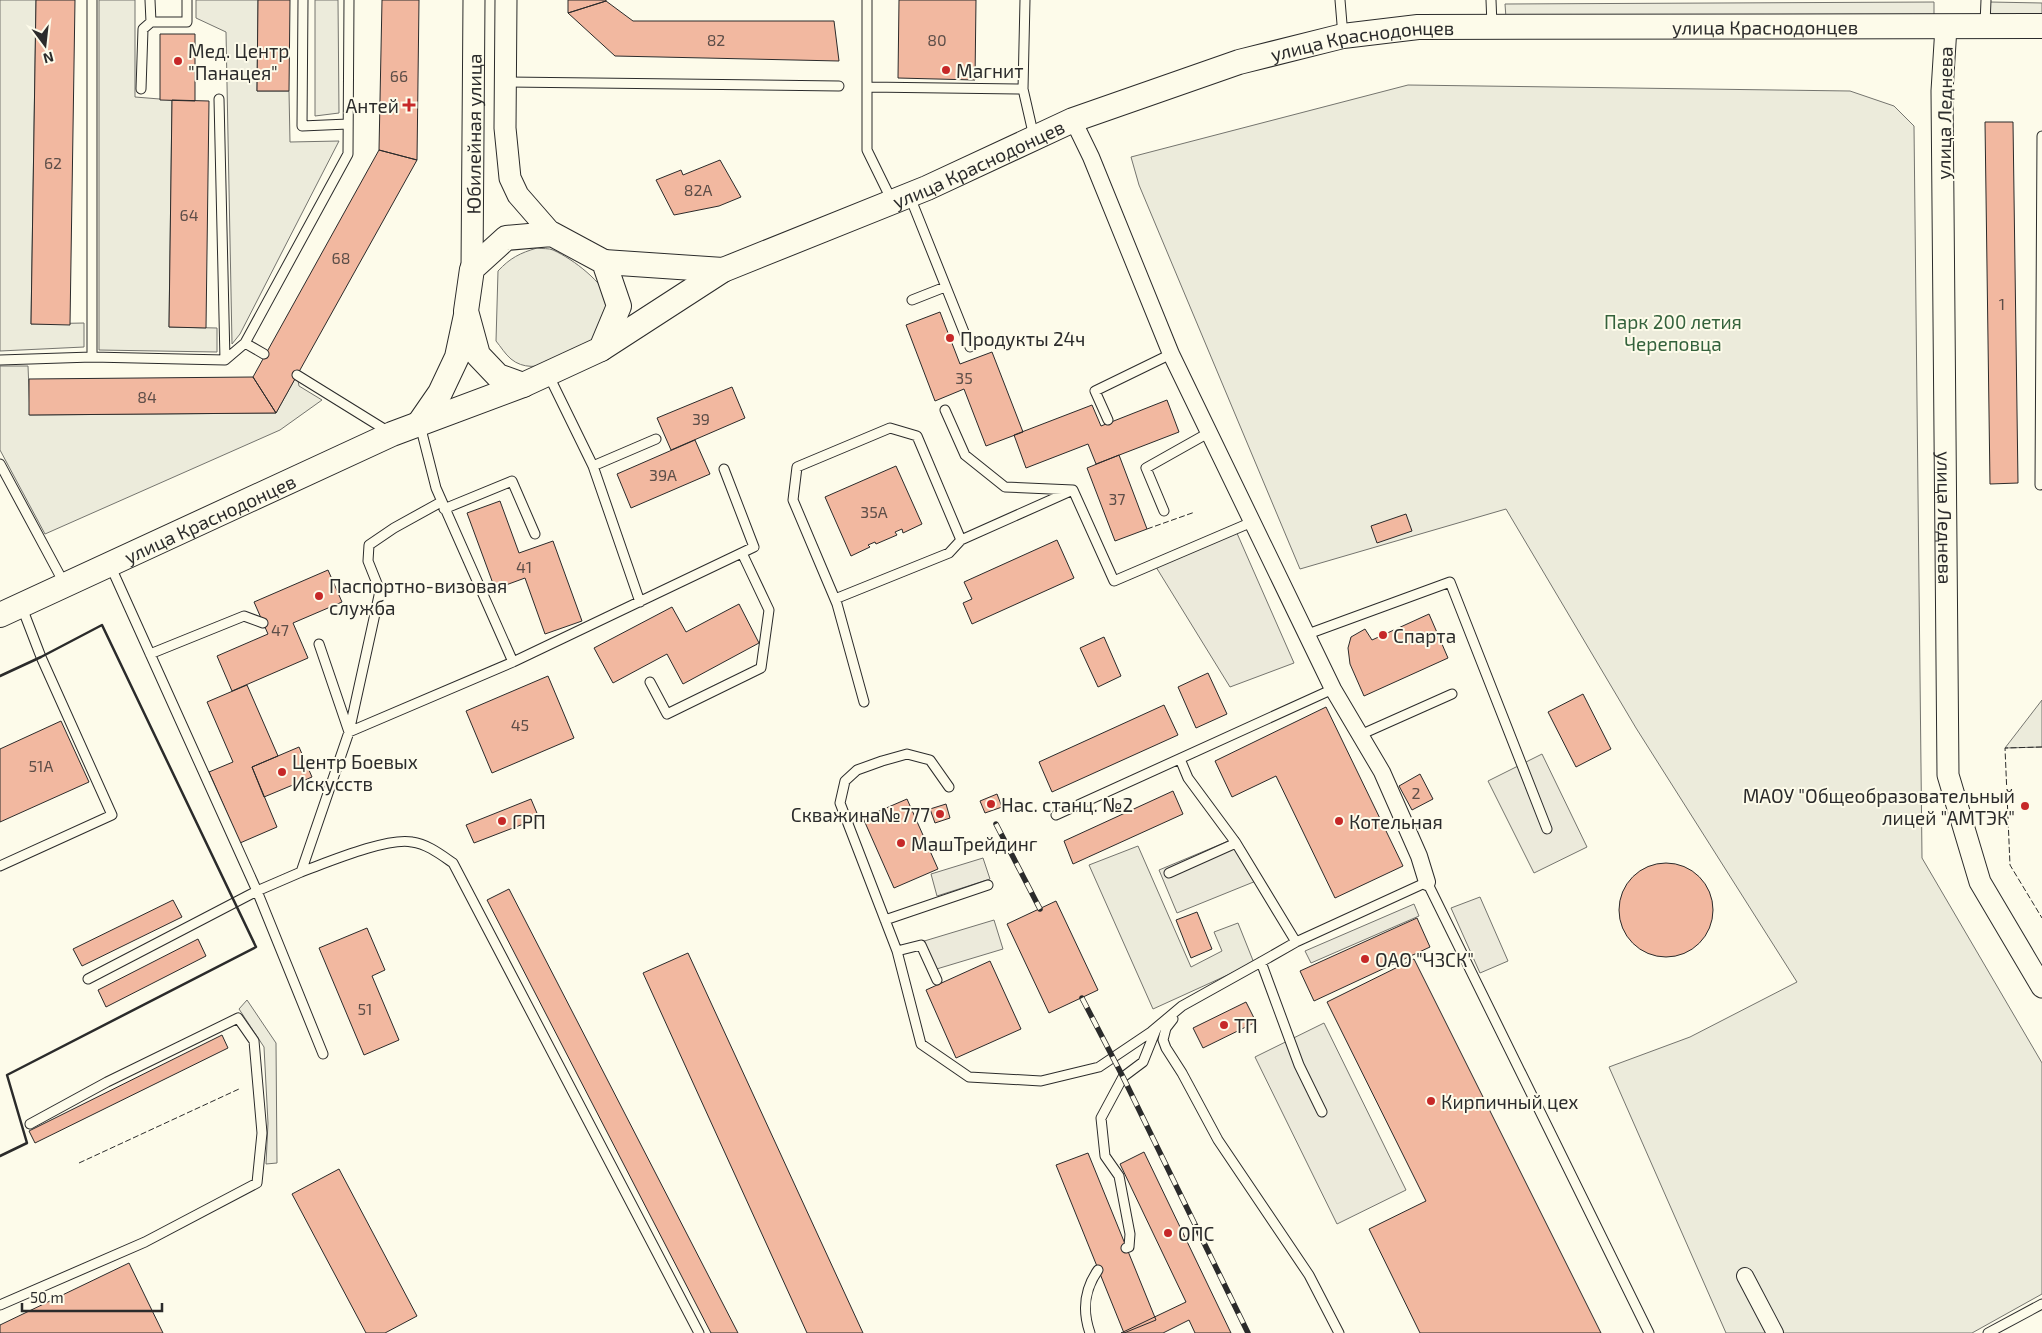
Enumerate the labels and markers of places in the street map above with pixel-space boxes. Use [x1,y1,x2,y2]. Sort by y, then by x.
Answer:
place label: Мед. Центр "Панацея" [188,39,289,84]
marker: Мед. Центр "Панацея" [172,55,184,67]
place label: Магнит [956,59,1023,82]
marker: Магнит [940,64,952,76]
place label: Антей [346,94,399,117]
marker: Антей [403,99,415,111]
place label: Продукты 24ч [960,327,1085,351]
marker: Продукты 24ч [944,332,956,344]
place label: Паспортно-визовая служба [329,574,507,620]
marker: Паспортно-визовая служба [313,590,325,602]
place label: Спарта [1393,624,1456,647]
marker: Спарта [1377,629,1389,641]
place label: Центр Боевых Искусств [292,750,418,796]
marker: Центр Боевых Искусств [276,766,288,778]
place label: МАОУ "Общеобразовательный лицей "АМТЭК" [1743,784,2015,829]
place label: Нас. станц. №2 [1001,793,1133,816]
marker: Нас. станц. №2 [985,798,997,810]
marker: МАОУ "Общеобразовательный лицей "АМТЭК" [2019,800,2031,812]
place label: Скважина№777 [791,803,930,826]
marker: Скважина№777 [934,808,946,820]
place label: ГРП [512,810,546,833]
place label: Котельная [1349,810,1443,833]
marker: ГРП [496,815,508,827]
marker: Котельная [1333,815,1345,827]
place label: МашТрейдинг [911,832,1038,855]
marker: МашТрейдинг [895,837,907,849]
place label: ОАО "ЧЗСК" [1375,948,1474,971]
marker: ОАО "ЧЗСК" [1359,953,1371,965]
place label: ТП [1234,1014,1258,1037]
marker: ТП [1218,1019,1230,1031]
place label: Кирпичный цех [1441,1090,1578,1113]
marker: Кирпичный цех [1425,1095,1437,1107]
place label: ОПС [1178,1222,1214,1245]
marker: ОПС [1162,1227,1174,1239]

